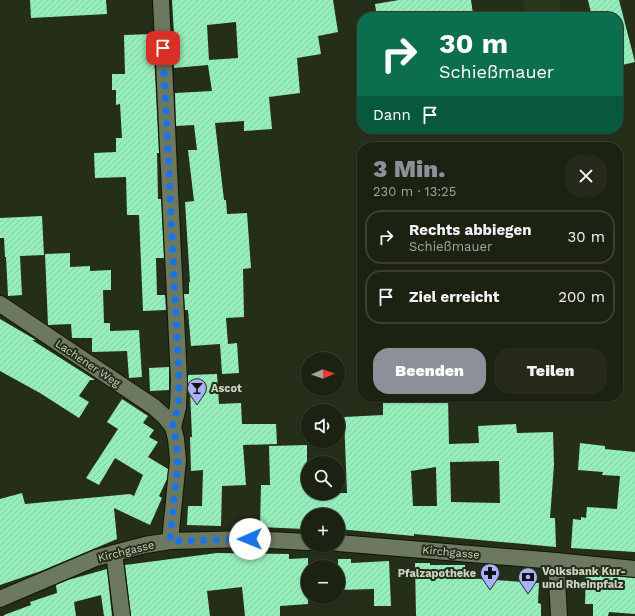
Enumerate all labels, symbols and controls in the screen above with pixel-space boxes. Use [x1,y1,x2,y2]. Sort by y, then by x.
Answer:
text: 30 m [439,27,508,60]
icon: right [373,28,425,80]
pin [146,31,180,65]
icon: arrive [152,37,174,59]
text: Schießmauer [439,61,554,82]
icon: arrive [419,104,441,126]
text: Dann [373,106,411,124]
text: 3 Min. [373,155,445,183]
button: close [565,155,607,197]
text: 230 m · 13:25 [373,184,456,199]
text: Rechts abbiegen [409,221,531,239]
icon: right [375,226,397,248]
text: 30 m [568,228,605,246]
text: Schießmauer [409,239,492,254]
icon: arrive [375,286,397,308]
text: Ziel erreicht [409,288,499,306]
text: 200 m [558,288,605,306]
street label: Lachener Weg [53,337,123,390]
button: Beenden [373,348,486,394]
button: Teilen [494,348,607,394]
north arrow [301,352,345,396]
map controls [301,352,345,604]
bar icon: Ascot [186,377,208,405]
place label: Ascot [211,382,242,395]
button: sound [301,404,345,448]
button: search [301,456,345,500]
button: + [301,508,345,552]
position arrow [229,518,271,560]
street label: Kirchgasse [97,538,156,565]
street label: Kirchgasse [422,544,480,561]
button: − [301,560,345,604]
pharmacy icon: Pfalzapotheke [479,562,501,590]
place label: Volksbank Kur- und Rheinpfalz [542,565,626,591]
bank icon: Volksbank Kur- und Rheinpfalz [517,566,539,594]
place label: Pfalzapotheke [398,567,476,580]

